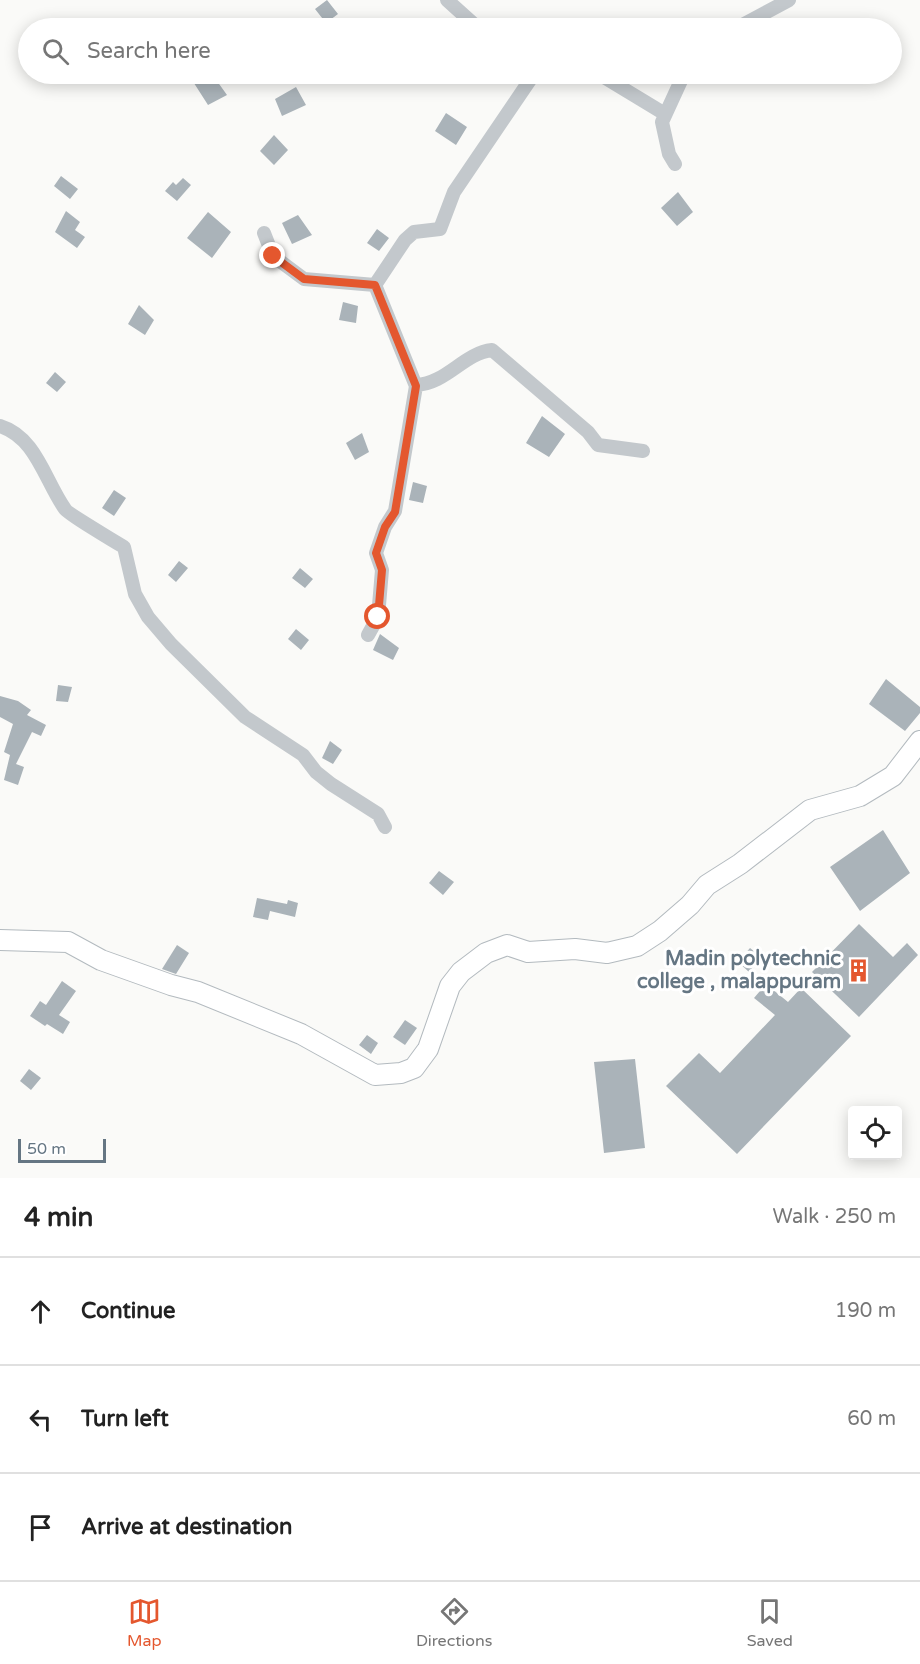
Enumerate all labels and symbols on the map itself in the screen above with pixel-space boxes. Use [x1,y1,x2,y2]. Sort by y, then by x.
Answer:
route end [259,242,285,268]
route start [364,603,390,629]
place label: Madin polytechnic college , malappuram [637,947,841,994]
building icon: Madin polytechnic college , malappuram [846,957,872,983]
scale bar [18,1136,106,1164]

